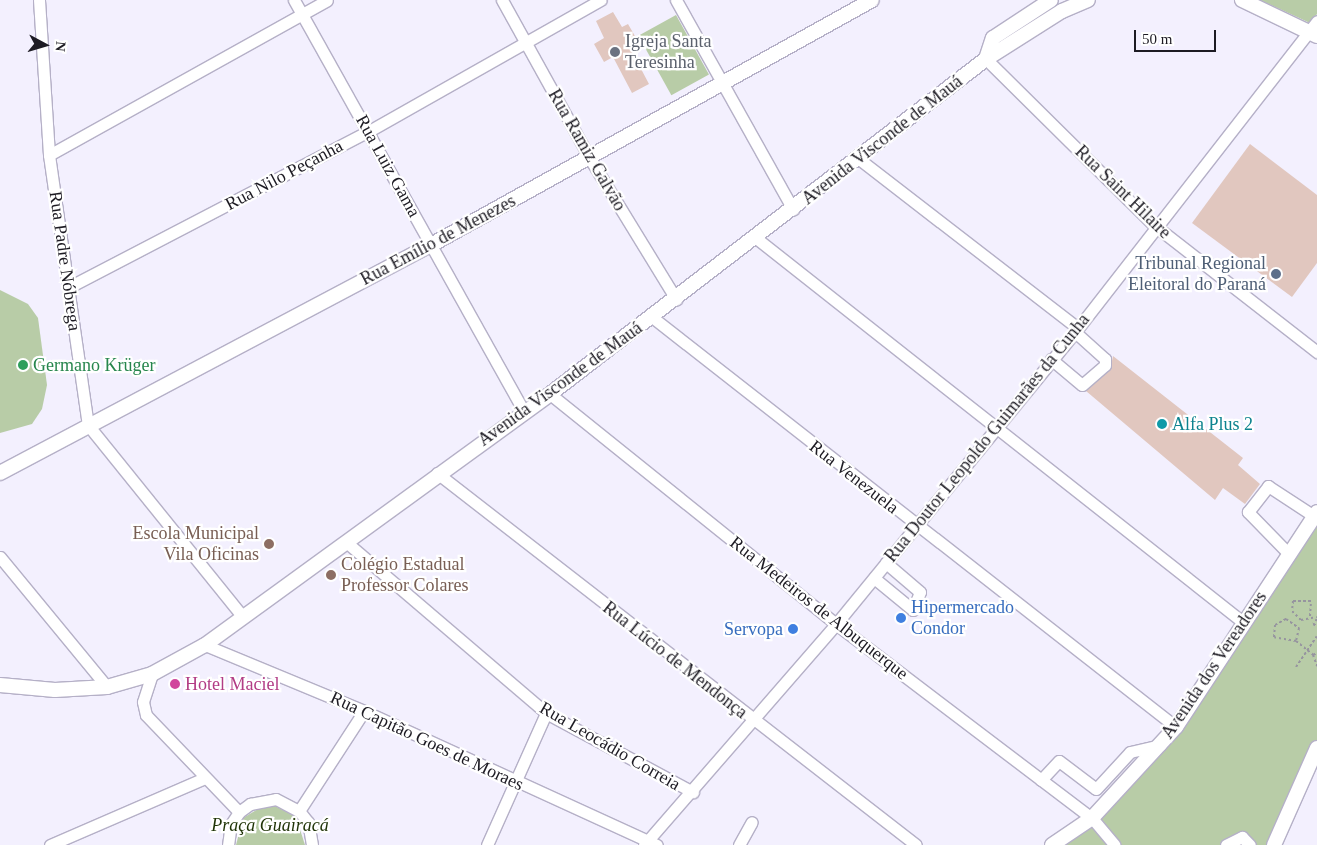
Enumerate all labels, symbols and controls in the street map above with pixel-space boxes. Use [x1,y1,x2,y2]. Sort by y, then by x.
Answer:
north arrow [20,20,70,70]
scale bar [1137,20,1220,52]
place label: Igreja Santa Teresinha [625,31,711,74]
text: 50 m [1142,31,1172,47]
text: N [52,41,68,52]
marker: Igreja Santa Teresinha [609,46,621,58]
street label: Avenida Visconde de Mauá [797,71,967,209]
street label: Rua Ramiz Galvão [543,85,631,215]
street label: Rua Luiz Gama [351,111,425,221]
street label: Rua Nilo Peçanha [222,135,346,215]
street label: Rua Saint Hilaire [1071,141,1175,243]
street label: Rua Padre Nóbrega [44,190,86,332]
street label: Rua Emílio de Menezes [357,190,519,290]
place label: Tribunal Regional Eleitoral do Paraná [1128,253,1266,296]
marker: Tribunal Regional Eleitoral do Paraná [1270,268,1282,280]
street label: Rua Doutor Leopoldo Guimarães da Cunha [880,309,1094,567]
street label: Avenida Visconde de Mauá [474,317,646,451]
place label: Germano Krüger [33,354,155,376]
marker: Germano Krüger [17,359,29,371]
place label: Alfa Plus 2 [1172,413,1253,435]
marker: Alfa Plus 2 [1156,418,1168,430]
street label: Rua Venezuela [805,435,903,519]
place label: Escola Municipal Vila Oficinas [133,523,259,566]
street label: Rua Medeiros de Albuquerque [725,531,913,685]
marker: Escola Municipal Vila Oficinas [263,538,275,550]
place label: Colégio Estadual Professor Colares [341,554,468,596]
marker: Colégio Estadual Professor Colares [325,569,337,581]
street label: Avenida dos Vereadores [1157,587,1271,743]
street label: Rua Lúcio de Mendonça [598,597,752,723]
place label: Hipermercado Condor [911,597,1014,640]
marker: Hipermercado Condor [895,612,907,624]
place label: Servopa [724,618,783,640]
marker: Servopa [787,623,799,635]
place label: Hotel Maciel [185,673,279,695]
marker: Hotel Maciel [169,678,181,690]
street label: Rua Capitão Goes de Moraes [327,687,527,795]
street label: Rua Leocádio Correia [536,697,684,795]
park label: Praça Guairacá [211,814,329,836]

